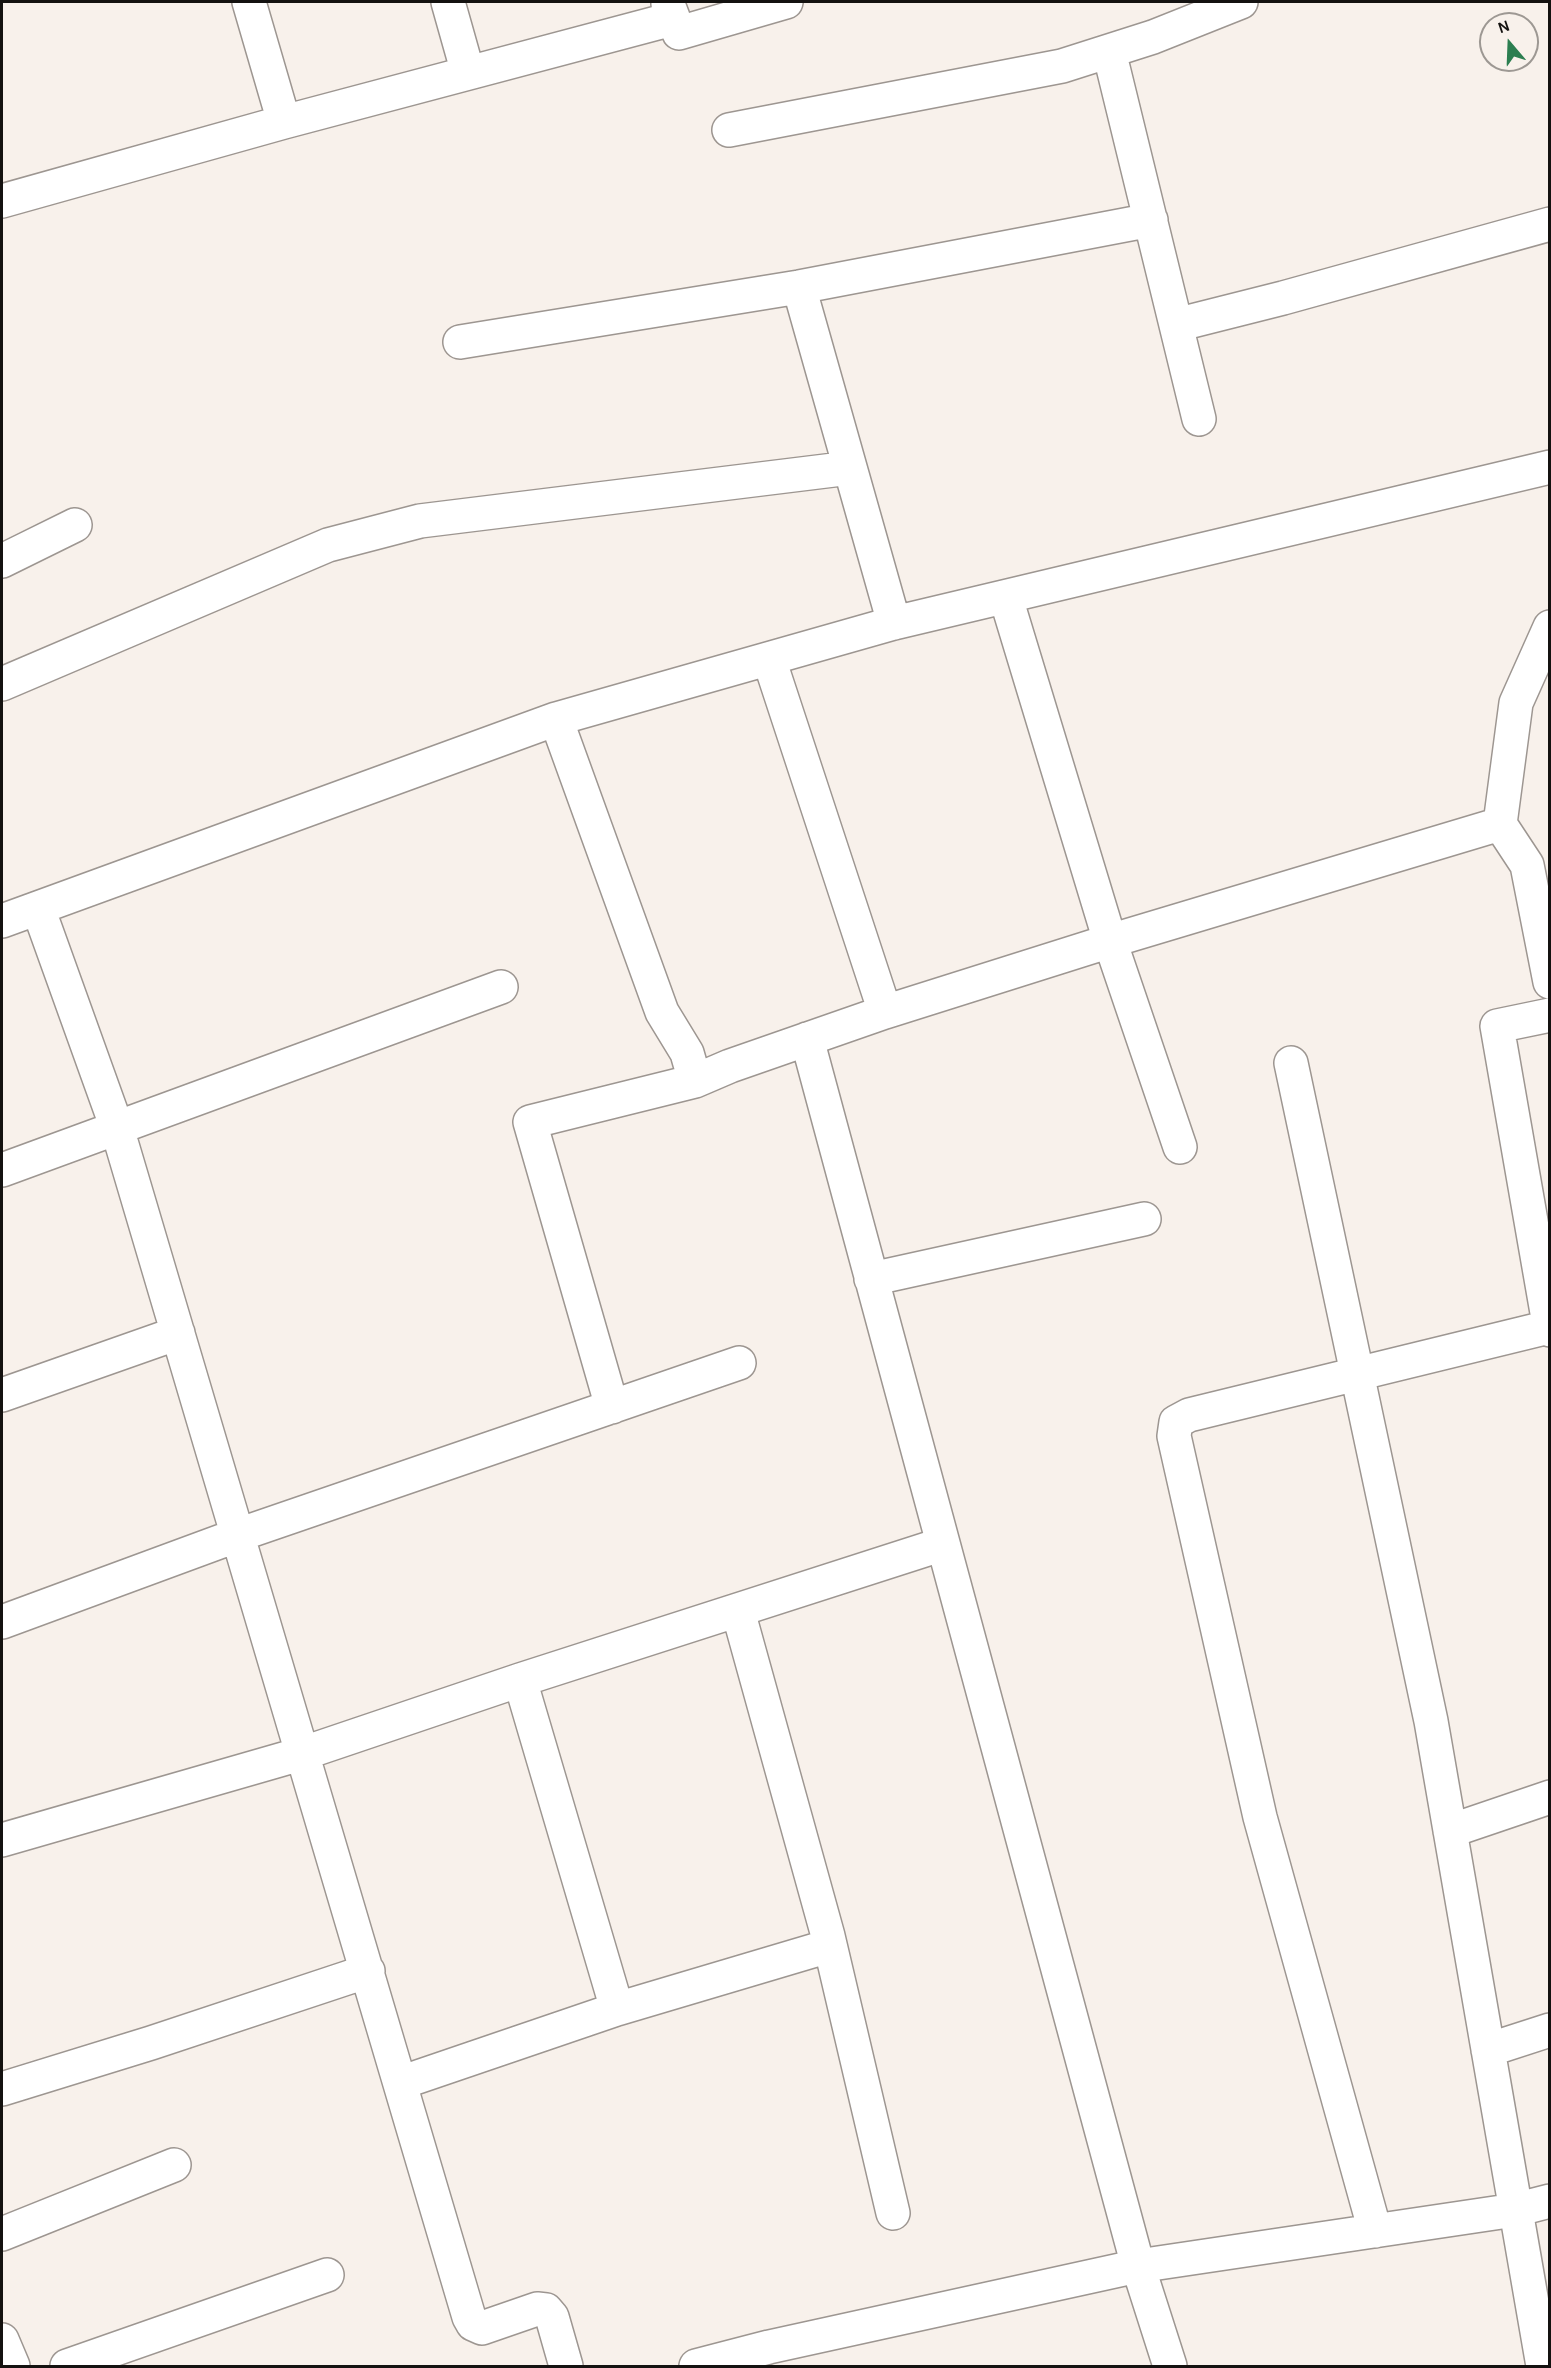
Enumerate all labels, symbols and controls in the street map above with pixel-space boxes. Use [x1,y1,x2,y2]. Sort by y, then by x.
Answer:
north arrow [1479,12,1539,72]
text: N [1495,16,1512,37]

